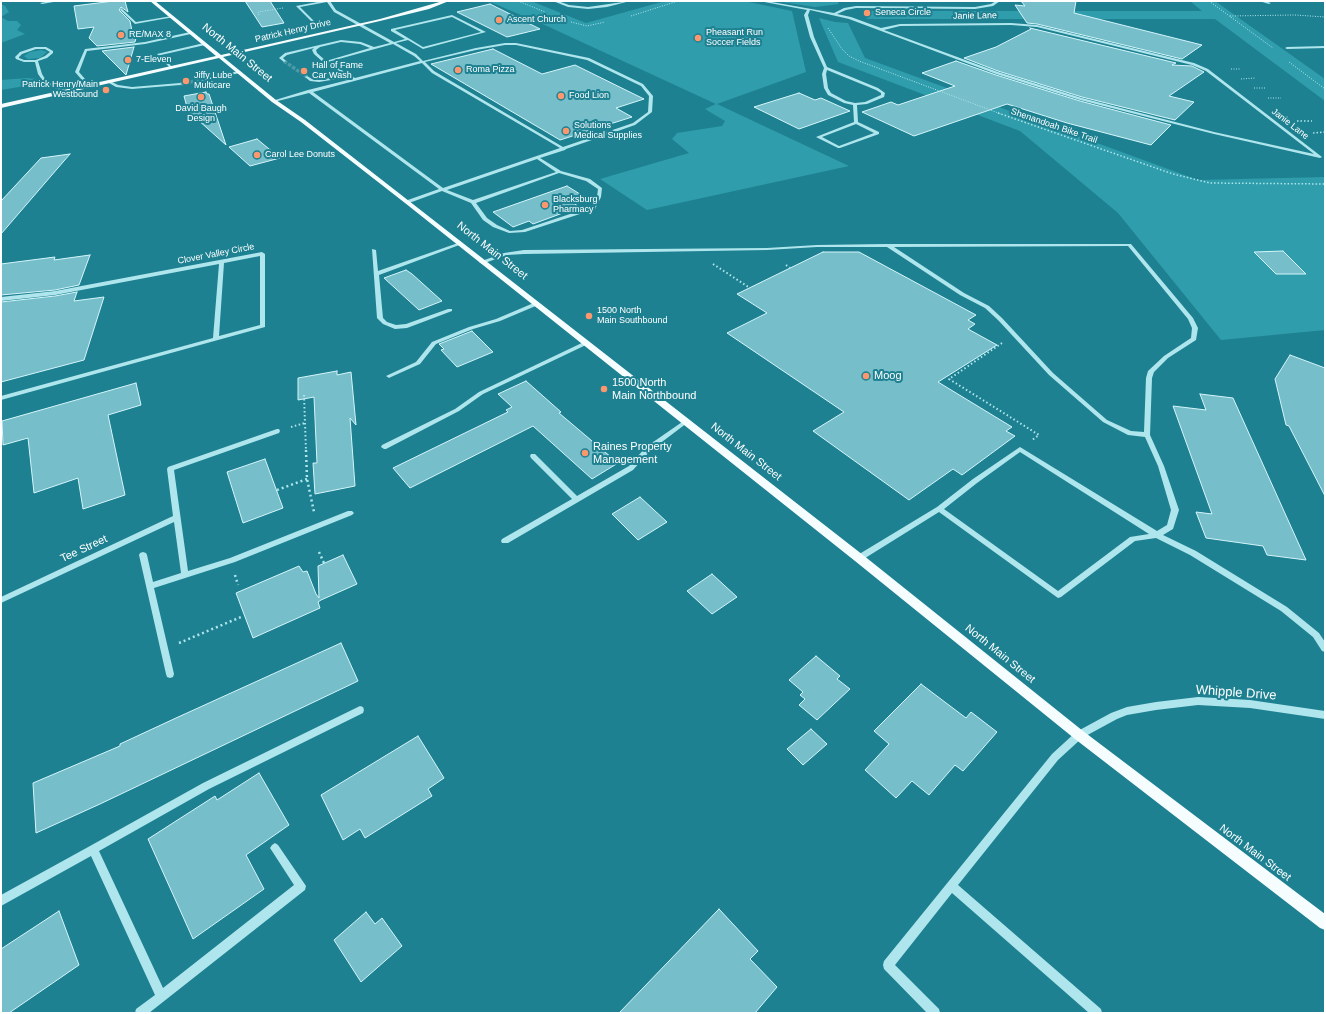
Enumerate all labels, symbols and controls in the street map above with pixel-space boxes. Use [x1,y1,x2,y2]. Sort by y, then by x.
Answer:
marker: Seneca Circle [862,8,872,18]
place label: Seneca Circle [875,8,931,18]
street label: Janie Lane [953,10,997,22]
marker: Ascent Church [494,15,504,25]
place label: Ascent Church [507,15,566,25]
street label: Patrick Henry Drive [254,17,332,45]
street label: North Main Street [199,21,275,85]
place label: Pheasant Run Soccer Fields [706,28,763,49]
marker: RE/MAX 8 [116,30,126,40]
place label: RE/MAX 8 [129,30,171,40]
marker: Pheasant Run Soccer Fields [693,33,703,43]
marker: 7-Eleven [123,55,133,65]
place label: 7-Eleven [136,55,172,65]
place label: Hall of Fame Car Wash [312,61,363,82]
marker: Roma Pizza [453,65,463,75]
place label: Roma Pizza [466,65,515,75]
marker: Hall of Fame Car Wash [299,66,309,76]
place label: Jiffy Lube Multicare [194,71,232,92]
marker: Jiffy Lube Multicare [181,76,191,86]
place label: Patrick Henry/Main Westbound [22,80,98,101]
marker: Patrick Henry/Main Westbound [101,85,111,95]
marker: Food Lion [556,91,566,101]
place label: Food Lion [569,91,609,101]
marker: David Baugh Design [196,92,206,102]
place label: David Baugh Design [175,104,227,125]
street label: Shenandoah Bike Trail [1009,106,1099,146]
street label: Janie Lane [1269,106,1311,142]
place label: Solutions Medical Supplies [574,121,642,142]
marker: Solutions Medical Supplies [561,126,571,136]
marker: Carol Lee Donuts [252,150,262,160]
place label: Carol Lee Donuts [265,150,335,160]
place label: Blacksburg Pharmacy [553,195,598,216]
marker: Blacksburg Pharmacy [540,200,550,210]
street label: North Main Street [454,219,530,283]
street label: Clover Valley Circle [177,241,255,267]
place label: 1500 North Main Southbound [597,306,668,327]
marker: 1500 North Main Southbound [584,311,594,321]
place label: Moog [874,369,902,383]
marker: Moog [861,371,871,381]
place label: 1500 North Main Northbound [612,376,696,402]
marker: 1500 North Main Northbound [599,384,609,394]
street label: North Main Street [708,420,784,484]
place label: Raines Property Management [593,440,672,466]
marker: Raines Property Management [580,448,590,458]
street label: Tee Street [58,532,110,566]
street label: North Main Street [962,622,1038,686]
street label: Whipple Drive [1195,682,1277,704]
street label: North Main Street [1217,822,1293,884]

